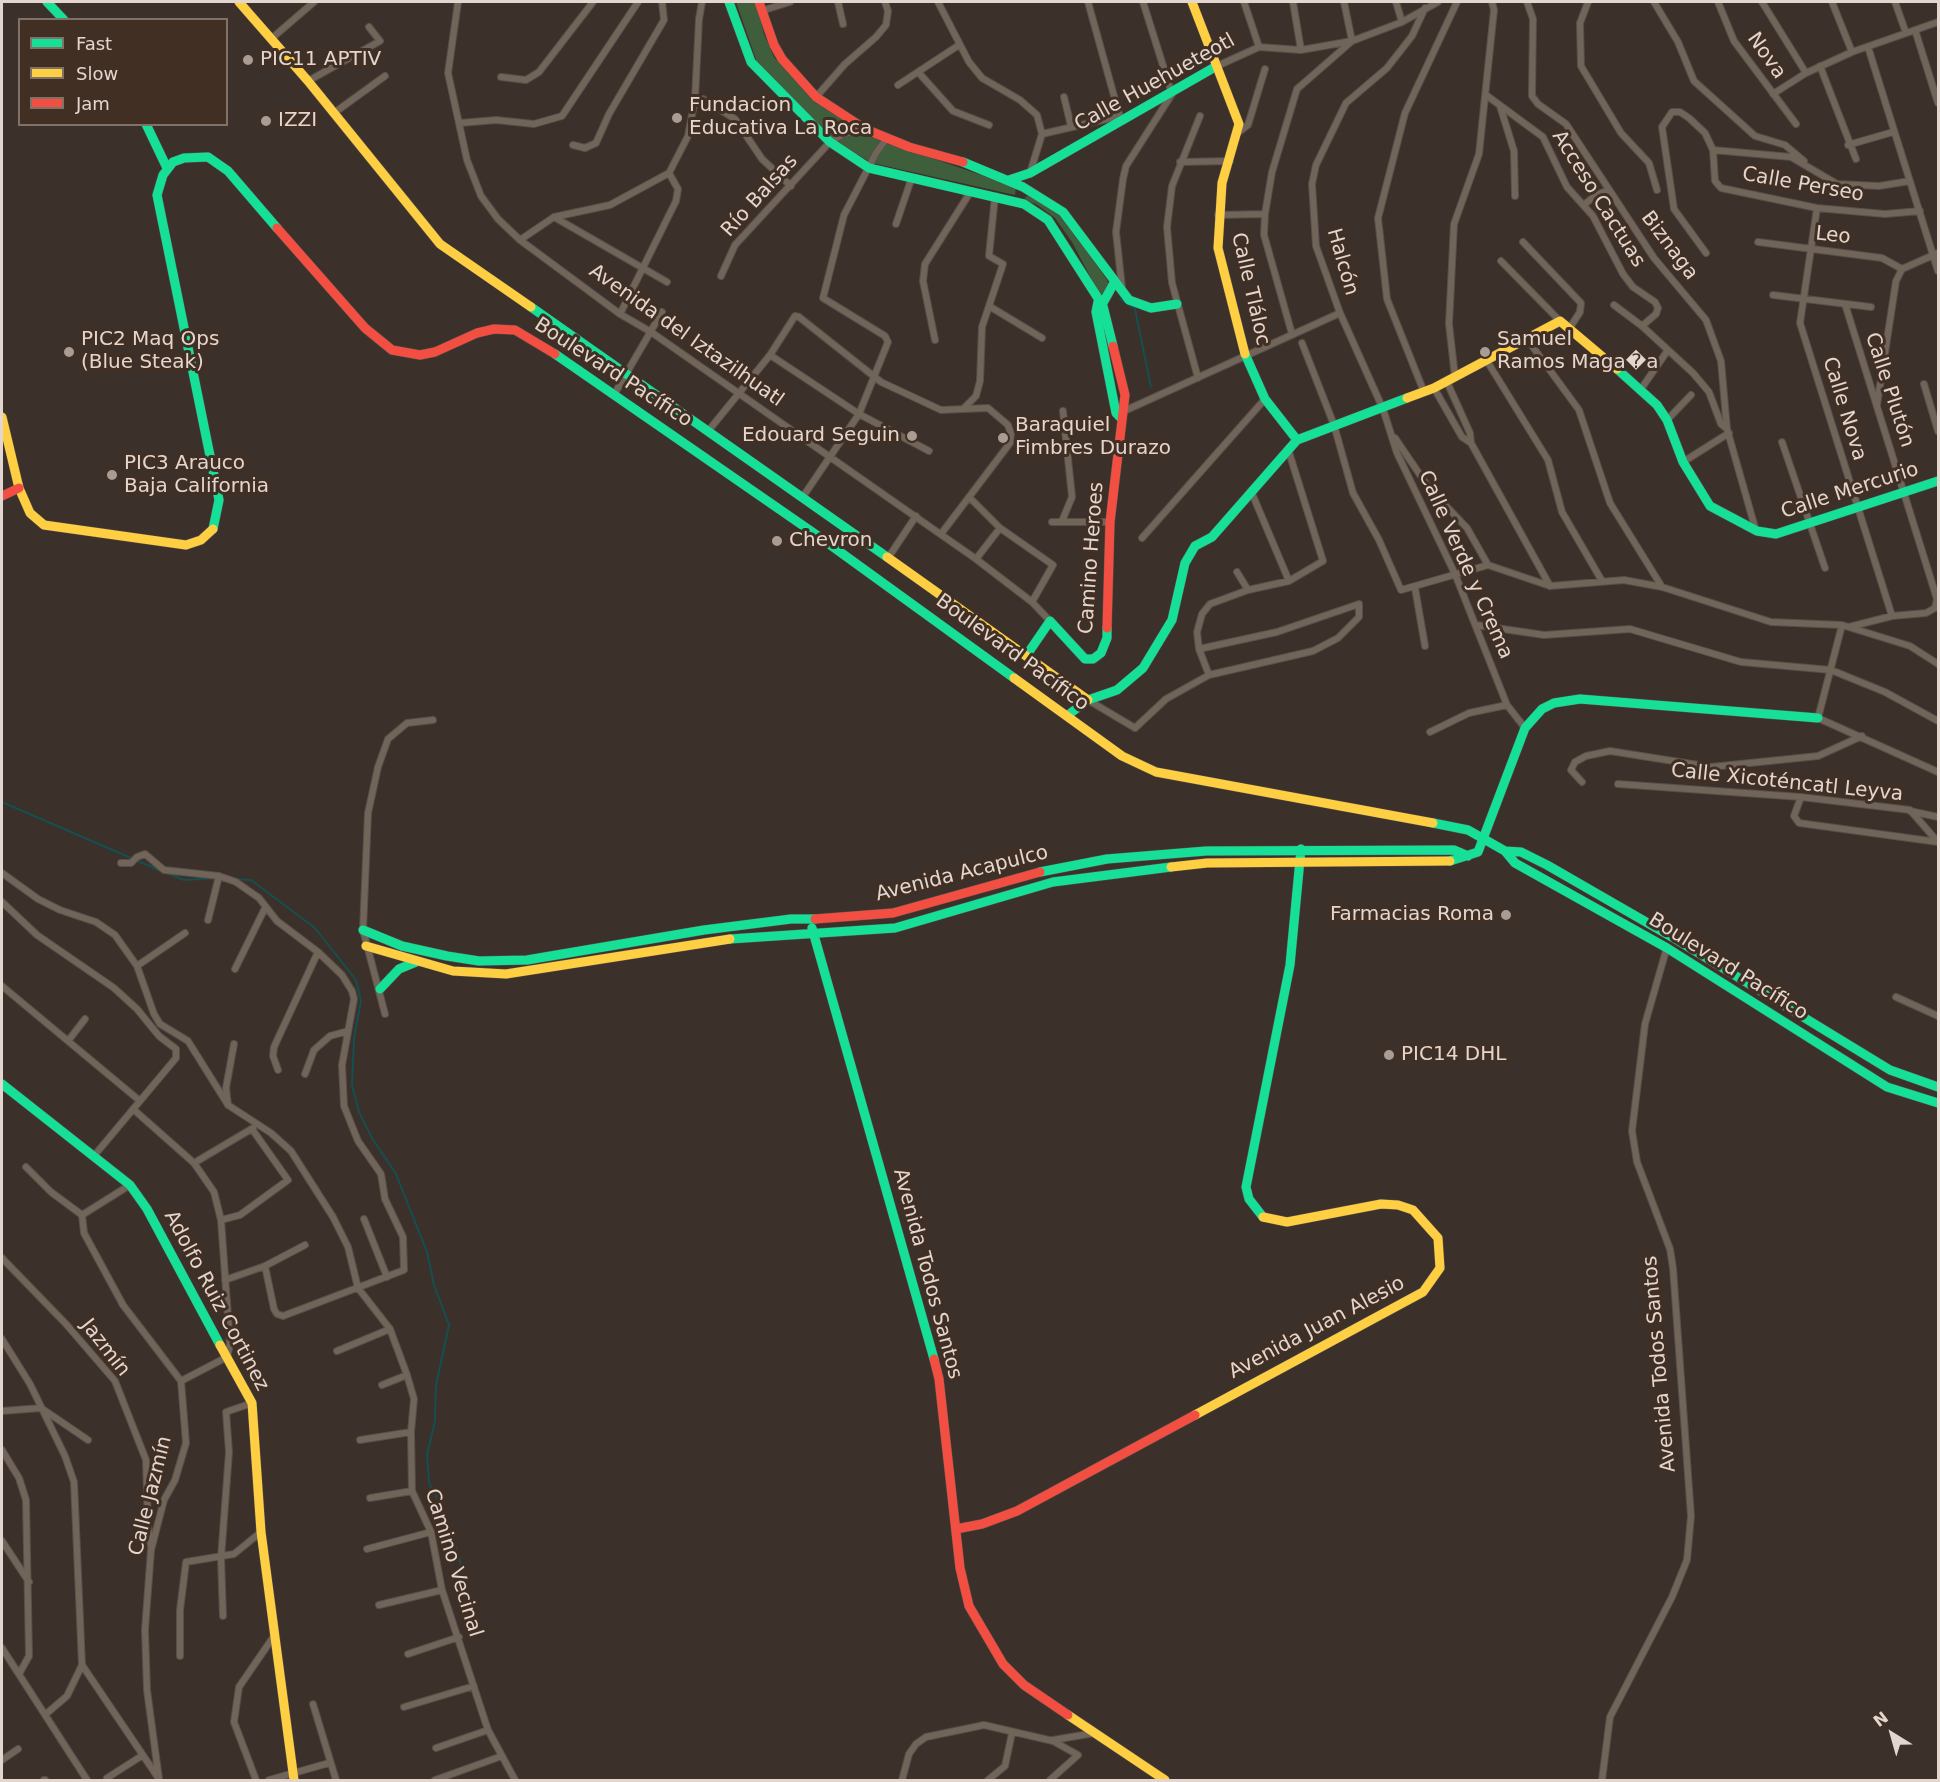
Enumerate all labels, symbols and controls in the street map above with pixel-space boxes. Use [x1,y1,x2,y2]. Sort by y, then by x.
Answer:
legend [18,18,228,126]
street label: Nova [1741,28,1791,84]
street label: Calle Huehueteotl [1071,29,1239,137]
text: Fast [76,33,112,54]
place label: PIC11 APTIV [260,48,381,72]
marker: PIC11 APTIV [241,53,255,67]
text: Slow [76,63,118,84]
text: Jam [76,93,110,114]
place label: Fundacion Educativa La Roca [689,94,872,141]
place label: IZZI [278,109,317,133]
marker: Fundacion Educativa La Roca [670,111,684,125]
marker: IZZI [259,114,273,128]
street label: Acceso Cactuas [1546,126,1650,272]
street label: Río Balsas [717,150,803,242]
street label: Calle Perseo [1740,163,1866,207]
street label: Biznaga [1635,207,1703,285]
street label: Leo [1814,222,1852,250]
street label: Halcón [1321,226,1363,298]
street label: Calle Tláloc [1225,230,1275,348]
street label: Avenida del Iztazilhuatl [584,260,788,412]
street label: Boulevard Pacífico [530,313,696,433]
place label: PIC2 Maq Ops (Blue Steak) [81,328,219,375]
place label: Samuel Ramos Maga�a [1497,328,1658,375]
street label: Calle Plutón [1859,330,1919,450]
marker: PIC2 Maq Ops (Blue Steak) [62,345,76,359]
marker: Samuel Ramos Maga�a [1478,345,1492,359]
street label: Calle Nova [1817,354,1871,464]
place label: Baraquiel Fimbres Durazo [1015,414,1171,461]
place label: Edouard Seguin [742,424,900,448]
marker: Edouard Seguin [905,429,919,443]
marker: Baraquiel Fimbres Durazo [996,431,1010,445]
place label: PIC3 Arauco Baja California [124,452,269,499]
street label: Calle Mercurio [1778,457,1922,525]
street label: Calle Verde y Crema [1413,467,1517,663]
marker: PIC3 Arauco Baja California [105,468,119,482]
street label: Camino Heroes [1075,481,1109,635]
place label: Chevron [789,529,872,553]
marker: Chevron [770,534,784,548]
street label: Boulevard Pacífico [931,589,1093,717]
street label: Calle Xicoténcatl Leyva [1670,759,1904,807]
street label: Avenida Acapulco [873,841,1051,907]
place label: Farmacias Roma [1330,903,1494,927]
marker: Farmacias Roma [1499,908,1513,922]
street label: Boulevard Pacífico [1644,908,1812,1026]
place label: PIC14 DHL [1401,1043,1506,1067]
marker: PIC14 DHL [1382,1048,1396,1062]
street label: Avenida Todos Santos [887,1166,967,1382]
street label: Adolfo Ruiz Cortinez [158,1207,274,1395]
street label: Avenida Todos Santos [1639,1255,1681,1473]
street label: Avenida Juan Alesio [1225,1271,1409,1385]
street label: Jazmín [75,1314,135,1382]
street label: Calle Jazmín [125,1434,177,1558]
street label: Camino Vecinal [419,1486,487,1640]
north arrow [1862,1704,1922,1764]
text: N [1870,1708,1892,1731]

